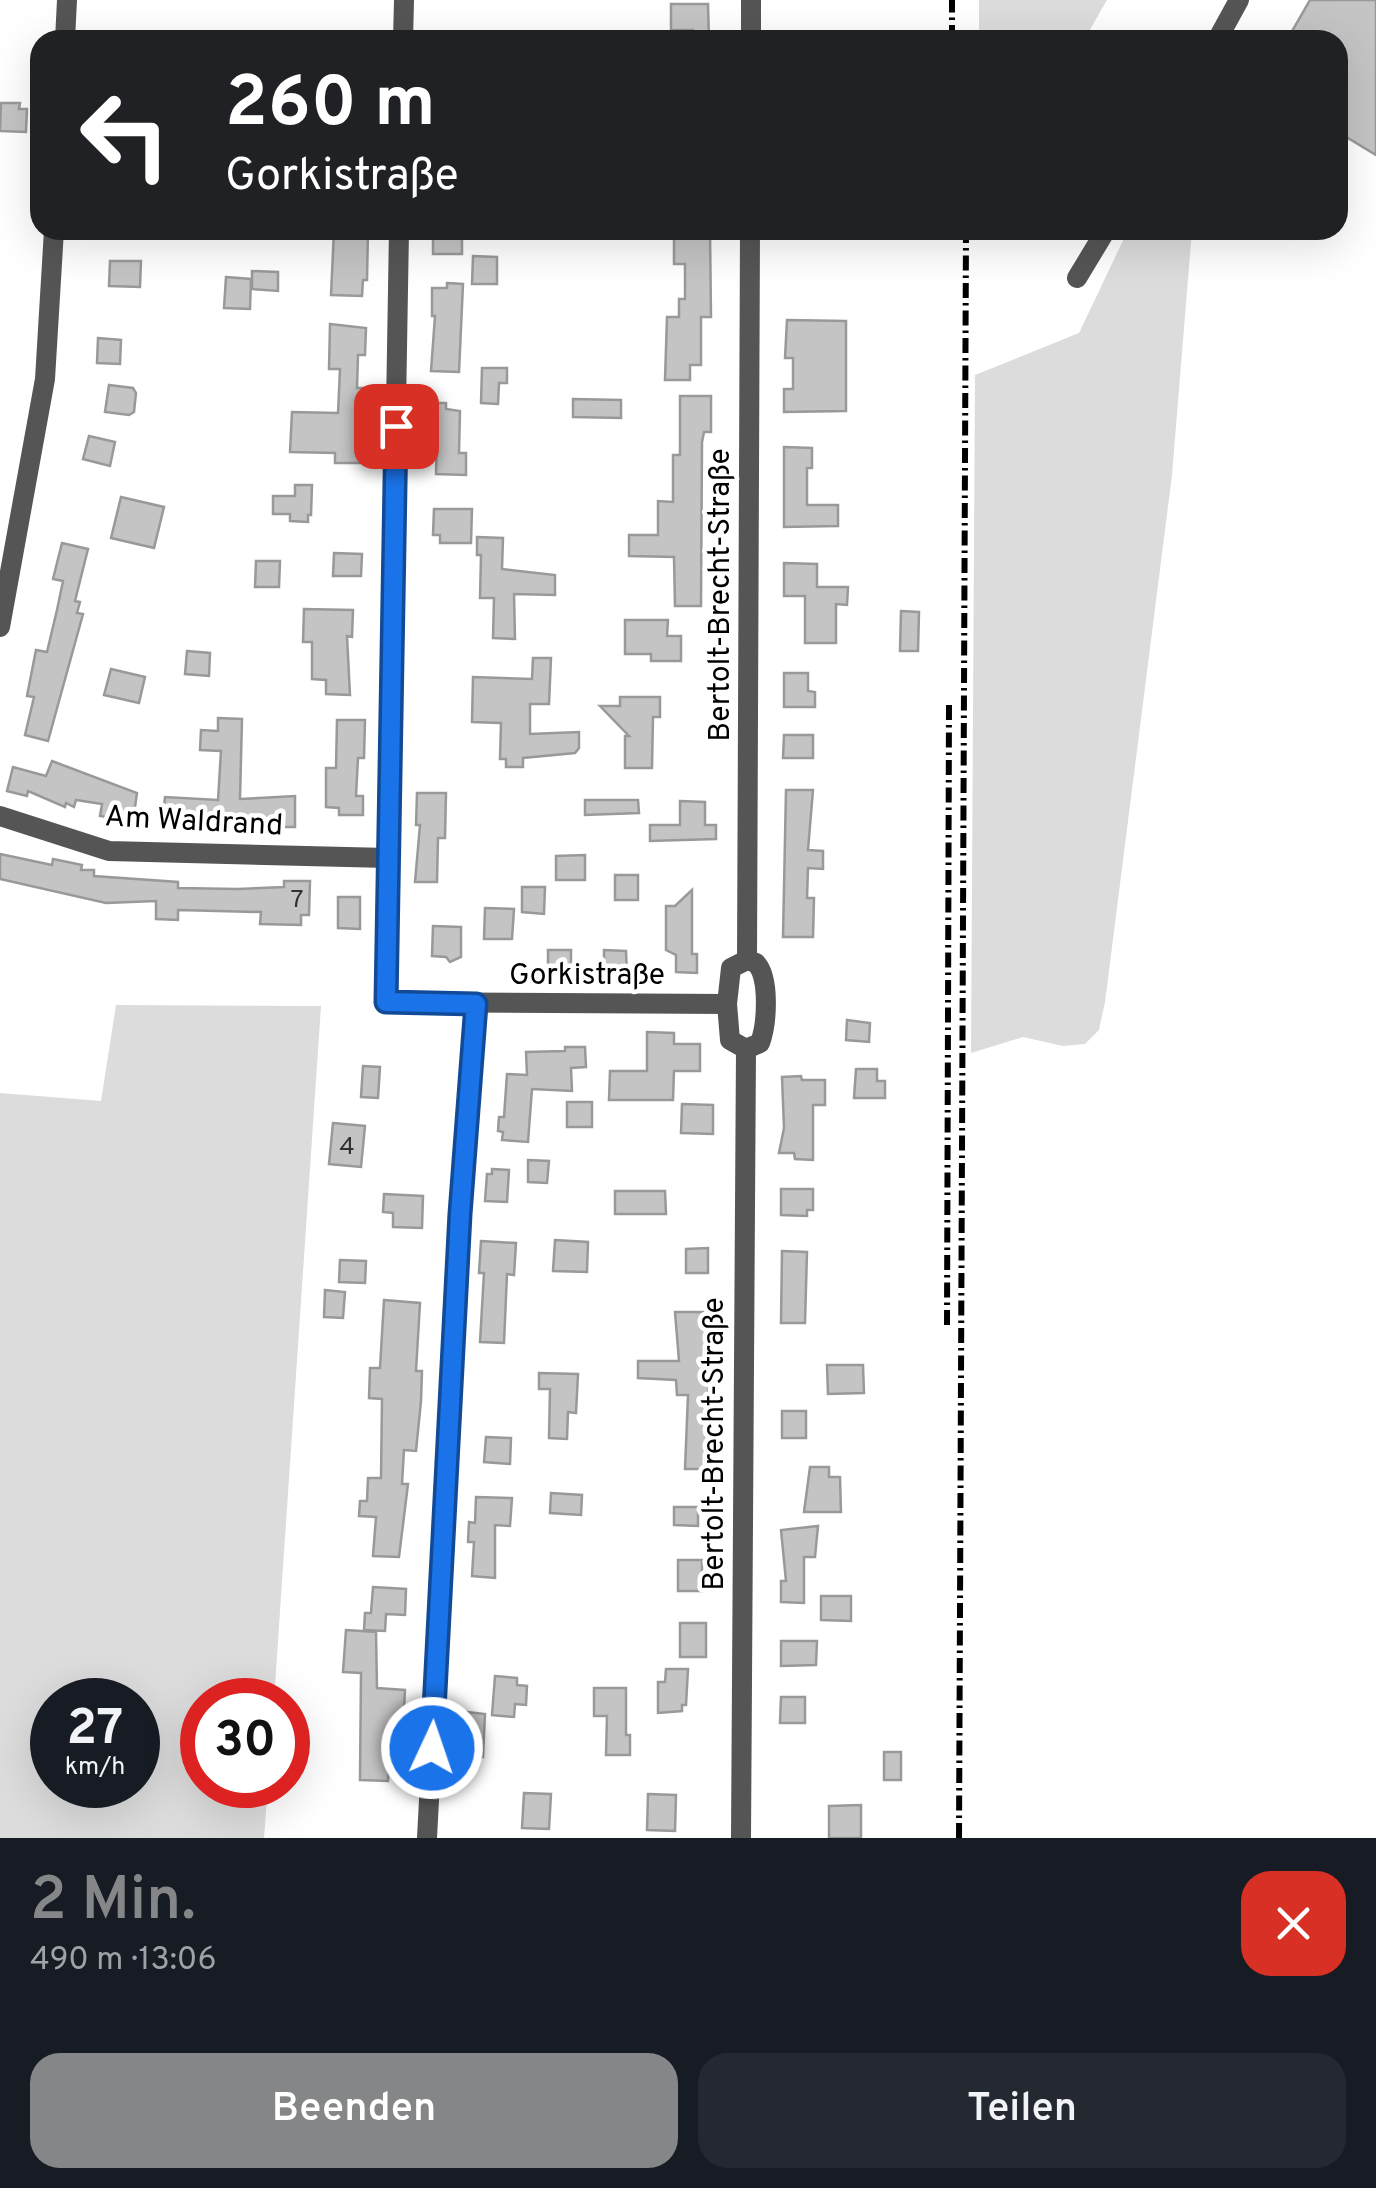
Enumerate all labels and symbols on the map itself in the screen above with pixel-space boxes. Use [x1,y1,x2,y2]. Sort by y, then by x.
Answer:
pin [354,384,439,469]
street label: Bertolt-Brecht-Straße [703,448,740,742]
street label: Am Waldrand [104,799,284,846]
house number: 7 [290,885,304,917]
street label: Gorkistraße [509,958,665,995]
house number: 4 [339,1132,355,1164]
street label: Bertolt-Brecht-Straße [697,1297,734,1591]
speed limit sign: 30 [180,1678,310,1808]
position arrow [380,1696,484,1800]

